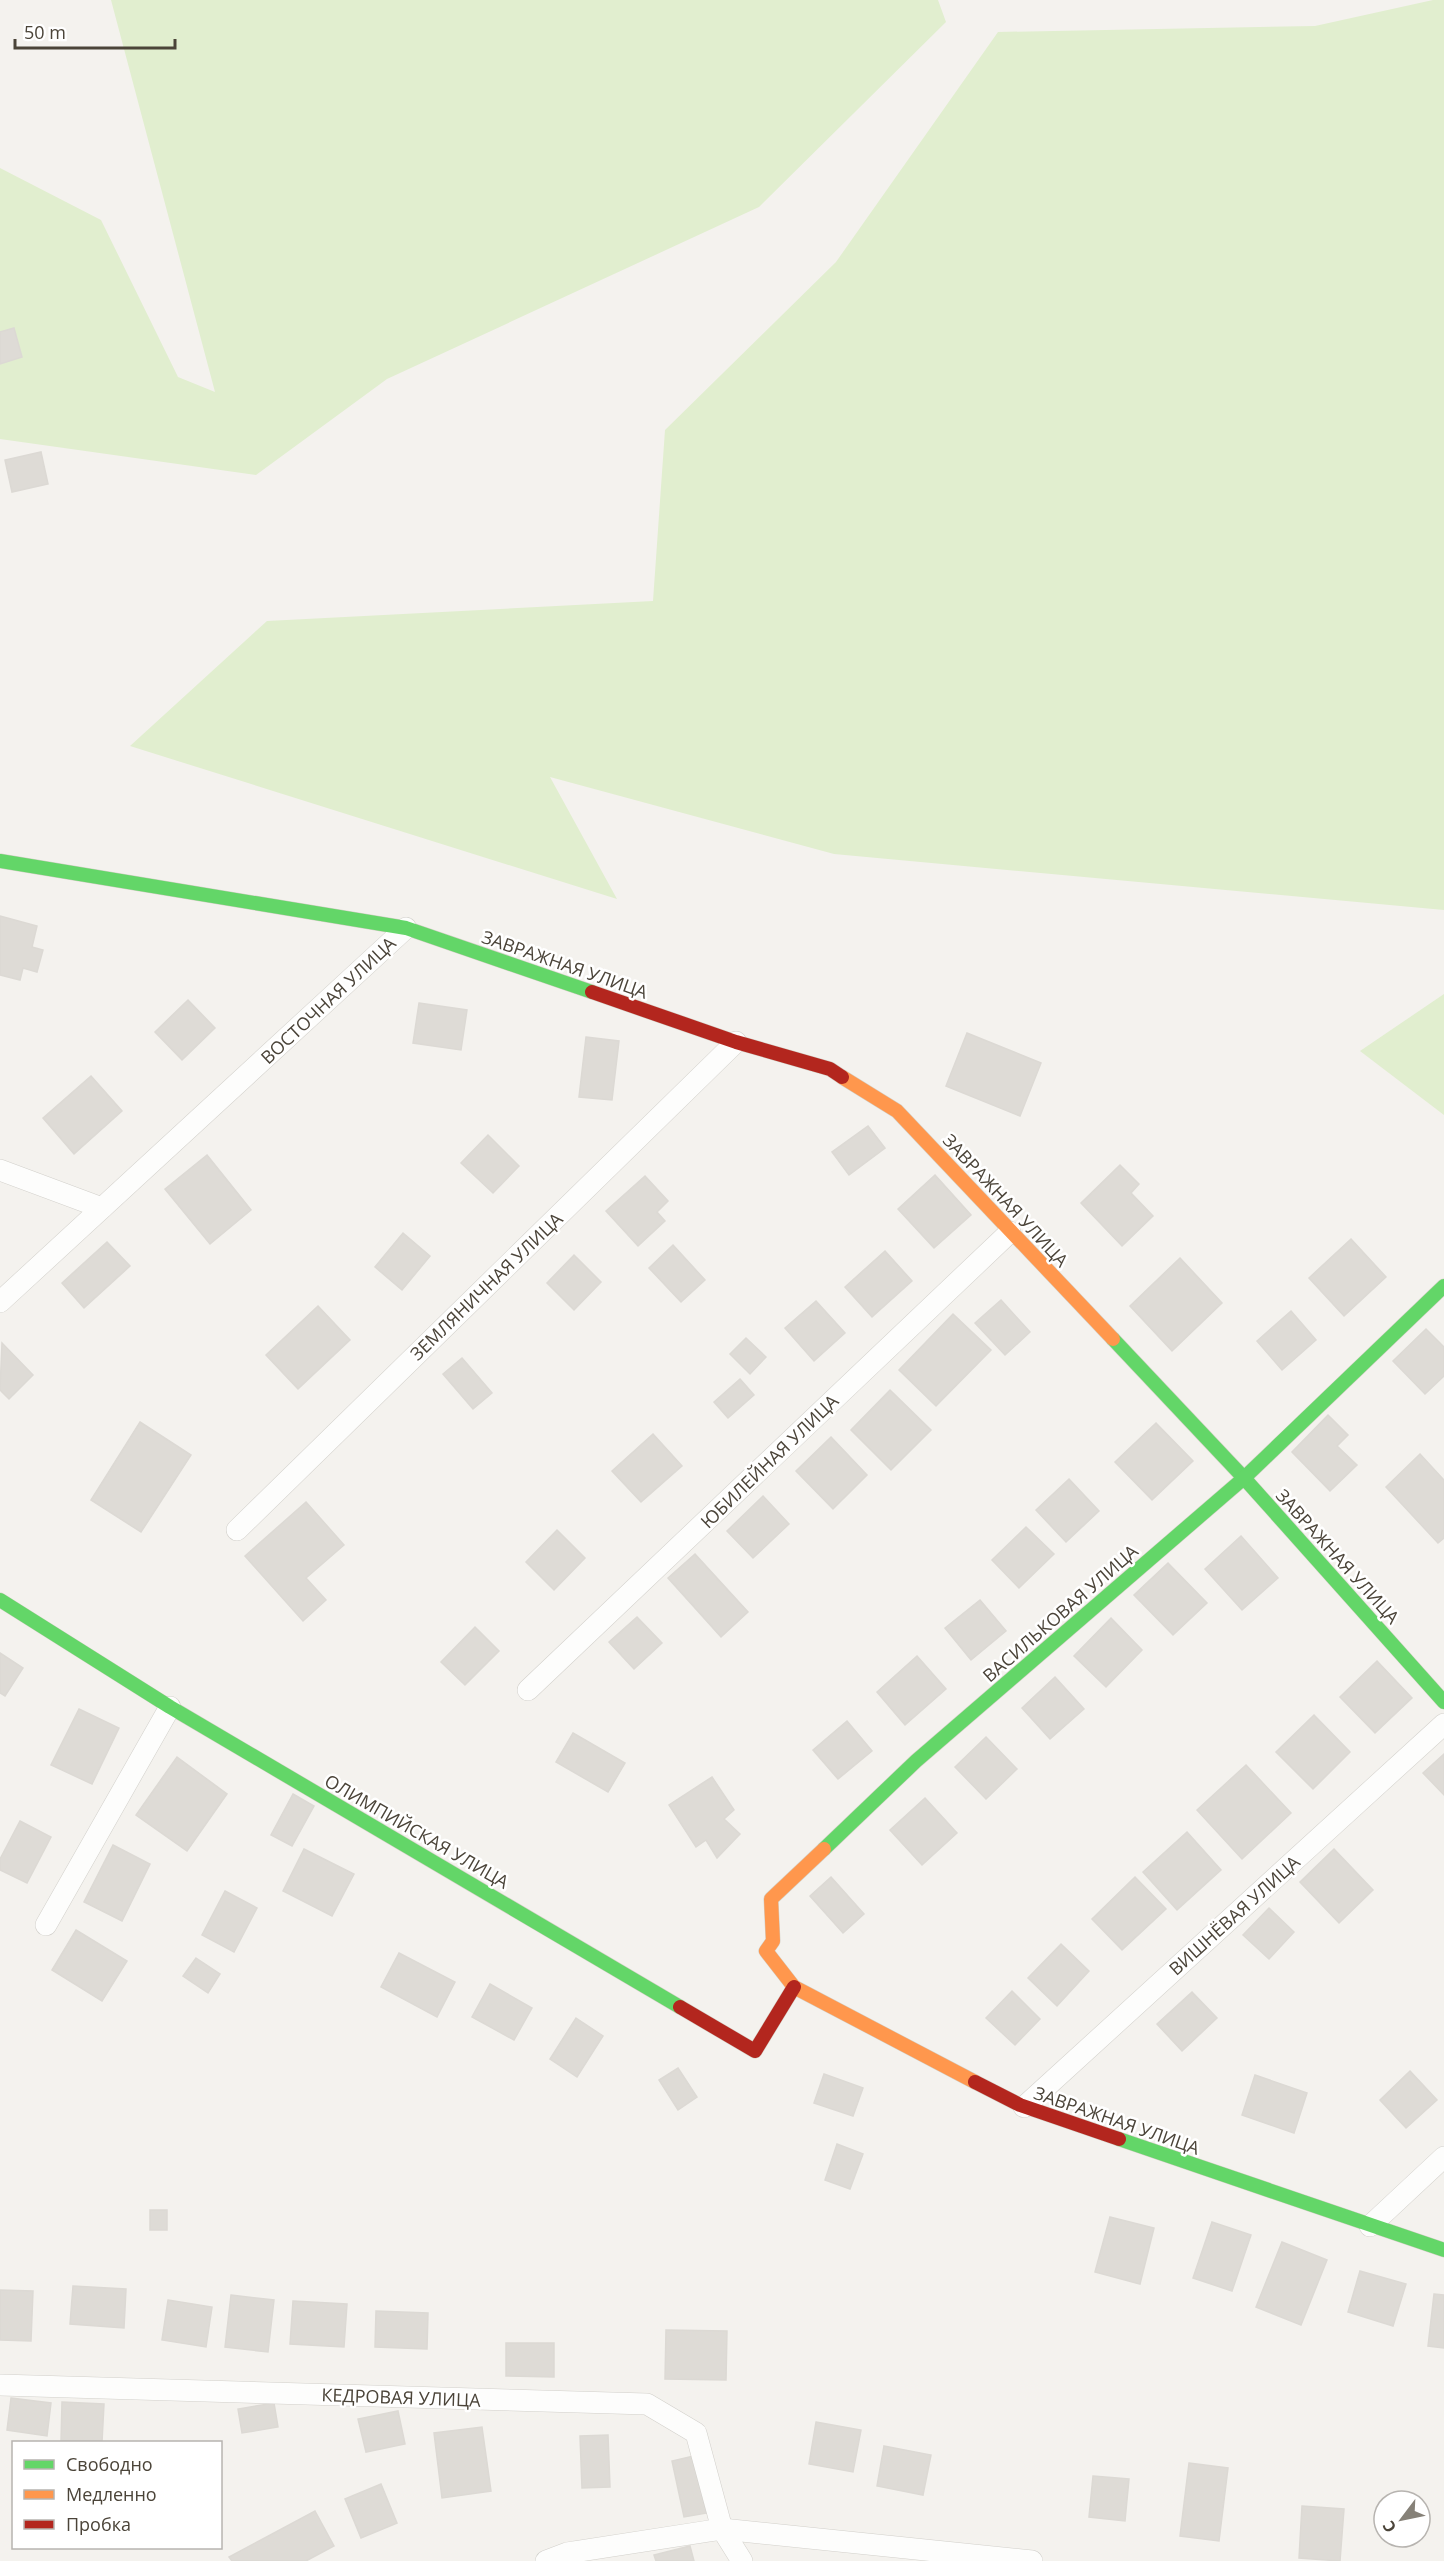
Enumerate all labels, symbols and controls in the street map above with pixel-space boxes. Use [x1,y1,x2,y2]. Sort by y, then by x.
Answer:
scale bar [15,12,176,50]
text: 50 m [24,20,66,44]
street label: ЗАВРАЖНАЯ УЛИЦА [479,924,652,1004]
street label: ВОСТОЧНАЯ УЛИЦА [255,931,401,1069]
street label: ЗАВРАЖНАЯ УЛИЦА [938,1128,1074,1272]
street label: ЗЕМЛЯНИЧНАЯ УЛИЦА [405,1206,568,1365]
street label: ЮБИЛЕЙНАЯ УЛИЦА [695,1388,843,1533]
street label: ЗАВРАЖНАЯ УЛИЦА [1271,1483,1405,1629]
street label: ВАСИЛЬКОВАЯ УЛИЦА [977,1539,1143,1687]
street label: ОЛИМПИЙСКАЯ УЛИЦА [321,1768,514,1894]
street label: ВИШНЁВАЯ УЛИЦА [1163,1849,1305,1980]
street label: ЗАВРАЖНАЯ УЛИЦА [1031,2080,1204,2160]
street label: КЕДРОВАЯ УЛИЦА [321,2382,482,2412]
legend [12,2441,222,2549]
text: Свободно [66,2452,153,2476]
text: Медленно [66,2482,157,2506]
north arrow [1372,2489,1432,2549]
text: Пробка [66,2512,131,2536]
text: С [1377,2517,1401,2537]

